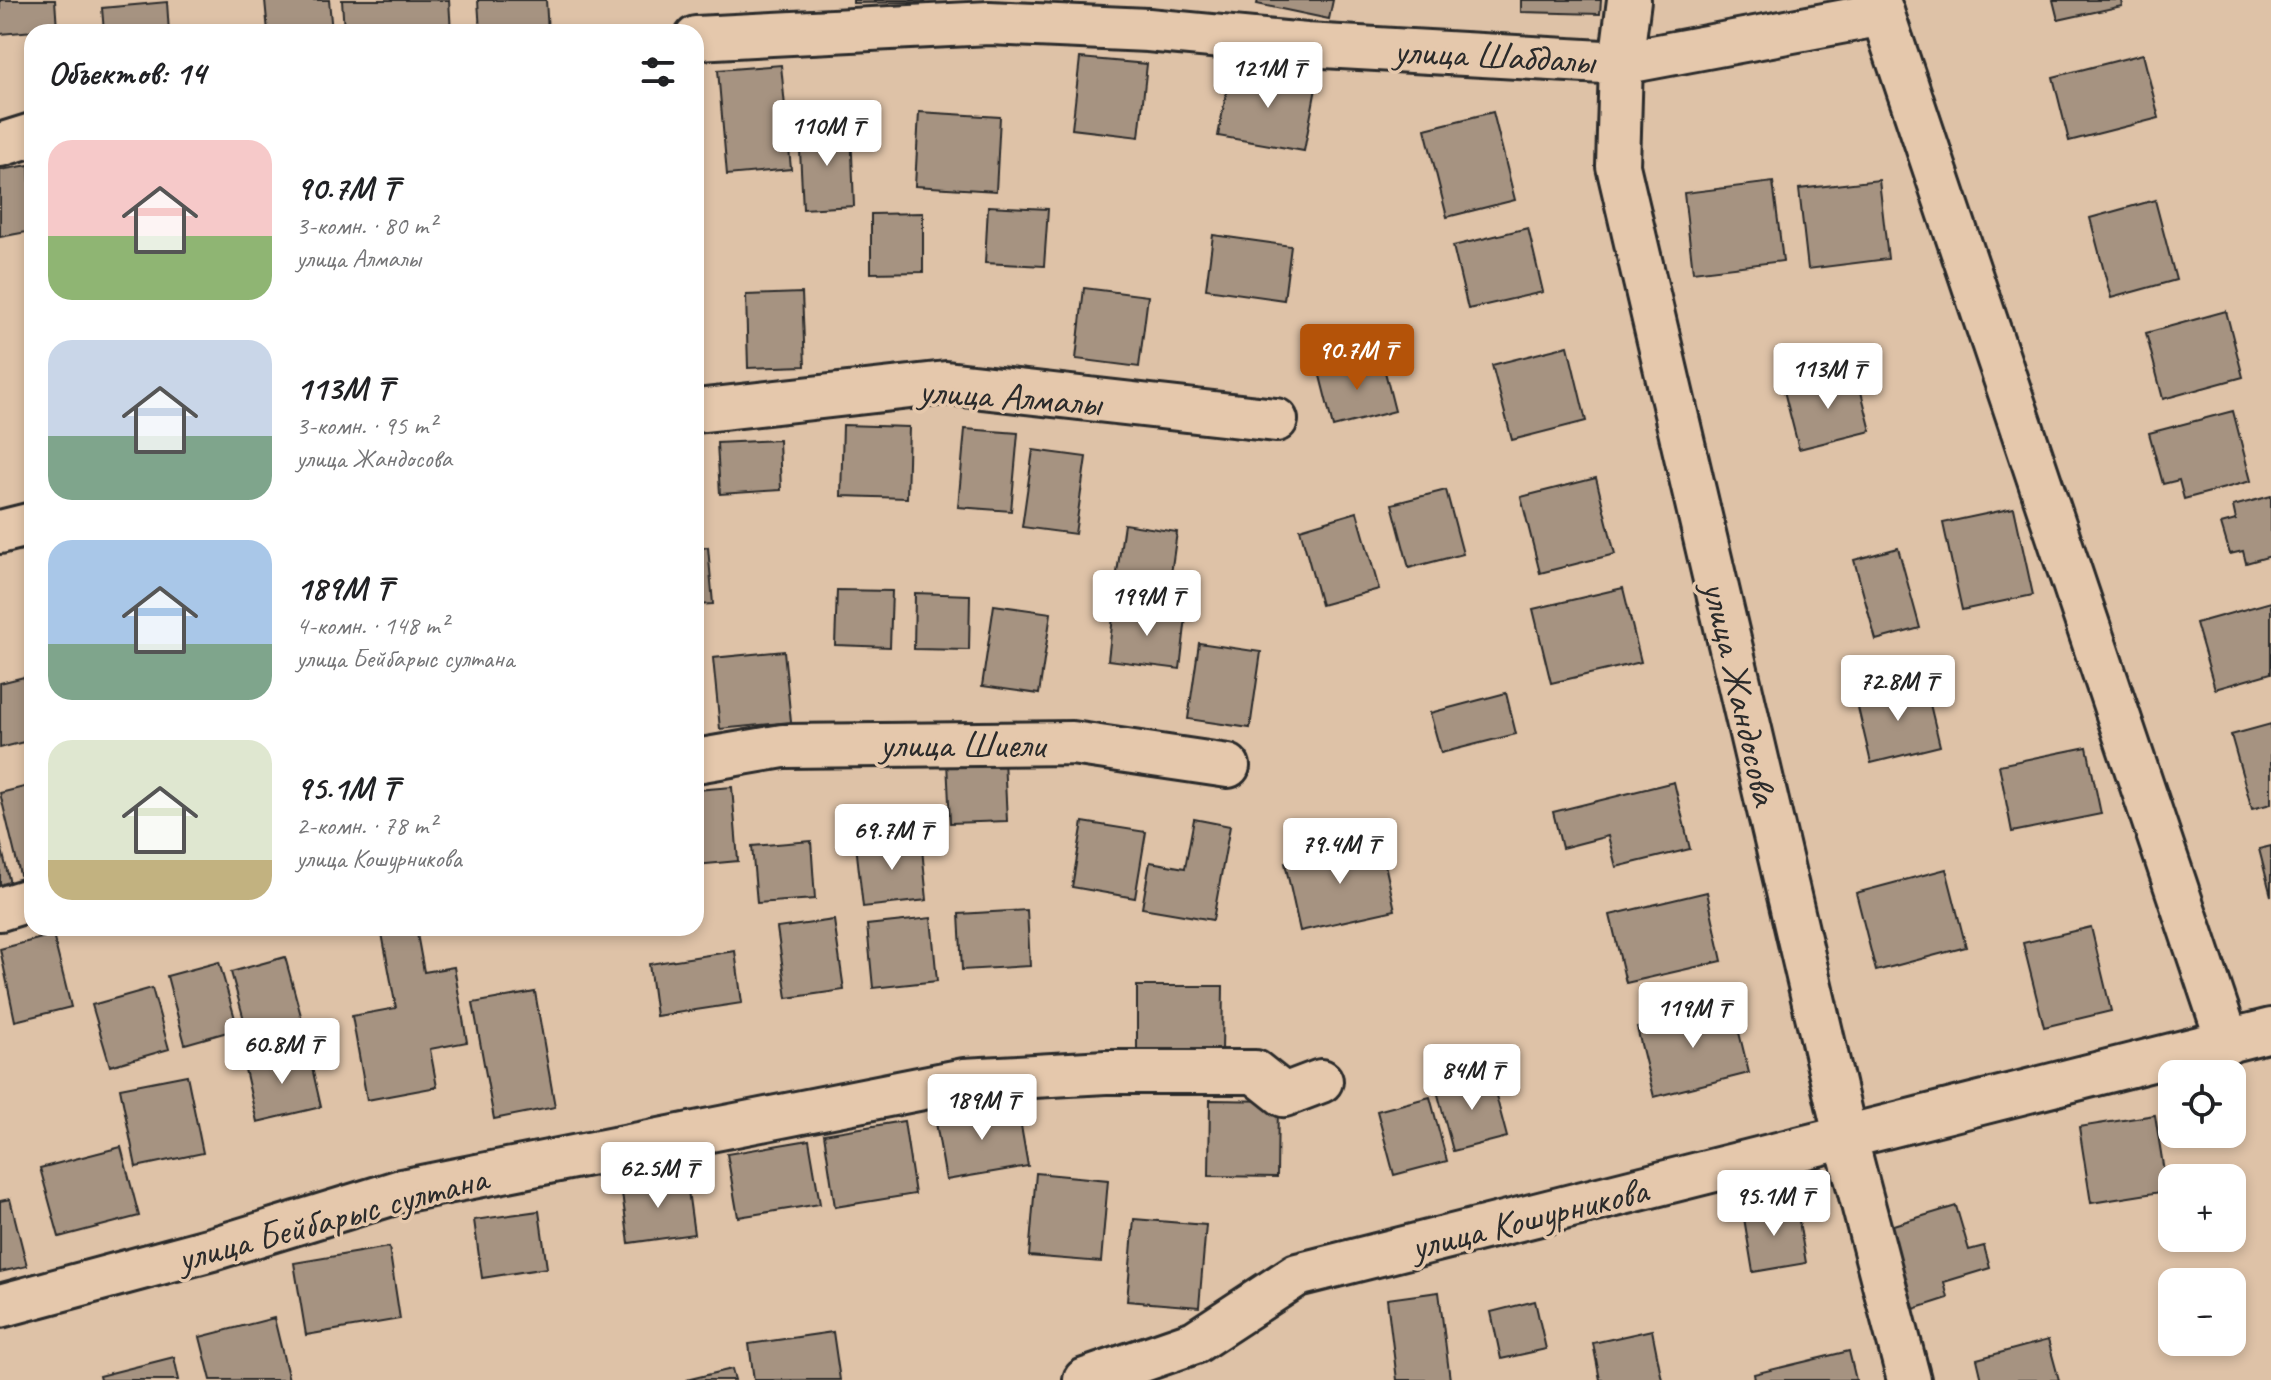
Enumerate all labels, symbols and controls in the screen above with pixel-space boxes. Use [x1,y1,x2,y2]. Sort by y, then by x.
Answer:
street label: улица Шабдалы [1391,27,1598,84]
pin: 121M ₸ [1203,42,1333,110]
icon: filters [636,50,680,94]
text: Объектов: 14 [48,51,206,94]
text: 121M ₸ [1231,51,1305,84]
pin: 110M ₸ [762,100,892,168]
text: 110M ₸ [790,109,864,142]
text: 90.7M ₸ [296,166,398,209]
icon: home [112,172,208,268]
text: 3-комн. · 80 m² [296,209,436,242]
text: улица Алмалы [296,242,421,275]
pin: 90.7M ₸ [1283,324,1431,392]
text: 90.7M ₸ [1318,333,1396,366]
pin: 113M ₸ [1763,343,1893,411]
text: 113M ₸ [1791,352,1865,385]
text: 113M ₸ [296,366,392,409]
street label: улица Алмалы [915,367,1106,427]
icon: home [112,372,208,468]
text: 3-комн. · 95 m² [296,409,436,442]
text: улица Жандосова [296,442,452,475]
text: 189M ₸ [296,566,391,609]
pin: 199M ₸ [1082,570,1212,638]
icon: home [112,572,208,668]
street label: улица Жандосова [1692,575,1790,812]
text: 199M ₸ [1111,579,1183,612]
text: 4-комн. · 148 m² [296,609,448,642]
text: улица Бейбарыс султана [296,642,514,675]
pin: 72.8M ₸ [1824,655,1972,723]
text: 72.8M ₸ [1859,664,1937,697]
street label: улица Шиели [877,721,1048,768]
text: 95.1M ₸ [296,766,397,809]
icon: home [112,772,208,868]
pin: 69.7M ₸ [818,804,966,872]
text: 2-комн. · 78 m² [296,809,436,842]
text: 69.7M ₸ [853,813,931,846]
pin: 79.4M ₸ [1266,818,1414,886]
text: 79.4M ₸ [1301,827,1379,860]
text: улица Кошурникова [296,842,462,875]
pin: 119M ₸ [1628,982,1758,1050]
text: 119M ₸ [1657,991,1729,1024]
pin: 60.8M ₸ [208,1018,356,1086]
text: 60.8M ₸ [243,1027,321,1060]
pin: 84M ₸ [1416,1044,1528,1112]
text: 84M ₸ [1441,1053,1503,1086]
map controls [2158,1060,2246,1356]
button: locate [2158,1060,2246,1148]
pin: 189M ₸ [917,1074,1047,1142]
text: 189M ₸ [946,1083,1018,1116]
pin: 62.5M ₸ [584,1142,732,1210]
text: 62.5M ₸ [619,1151,697,1184]
street label: улица Бейбарыс султана [170,1154,495,1283]
button: + [2158,1164,2246,1252]
street label: улица Кошурникова [1404,1166,1655,1271]
pin: 95.1M ₸ [1700,1170,1848,1238]
text: 95.1M ₸ [1735,1179,1813,1212]
button: − [2158,1268,2246,1356]

